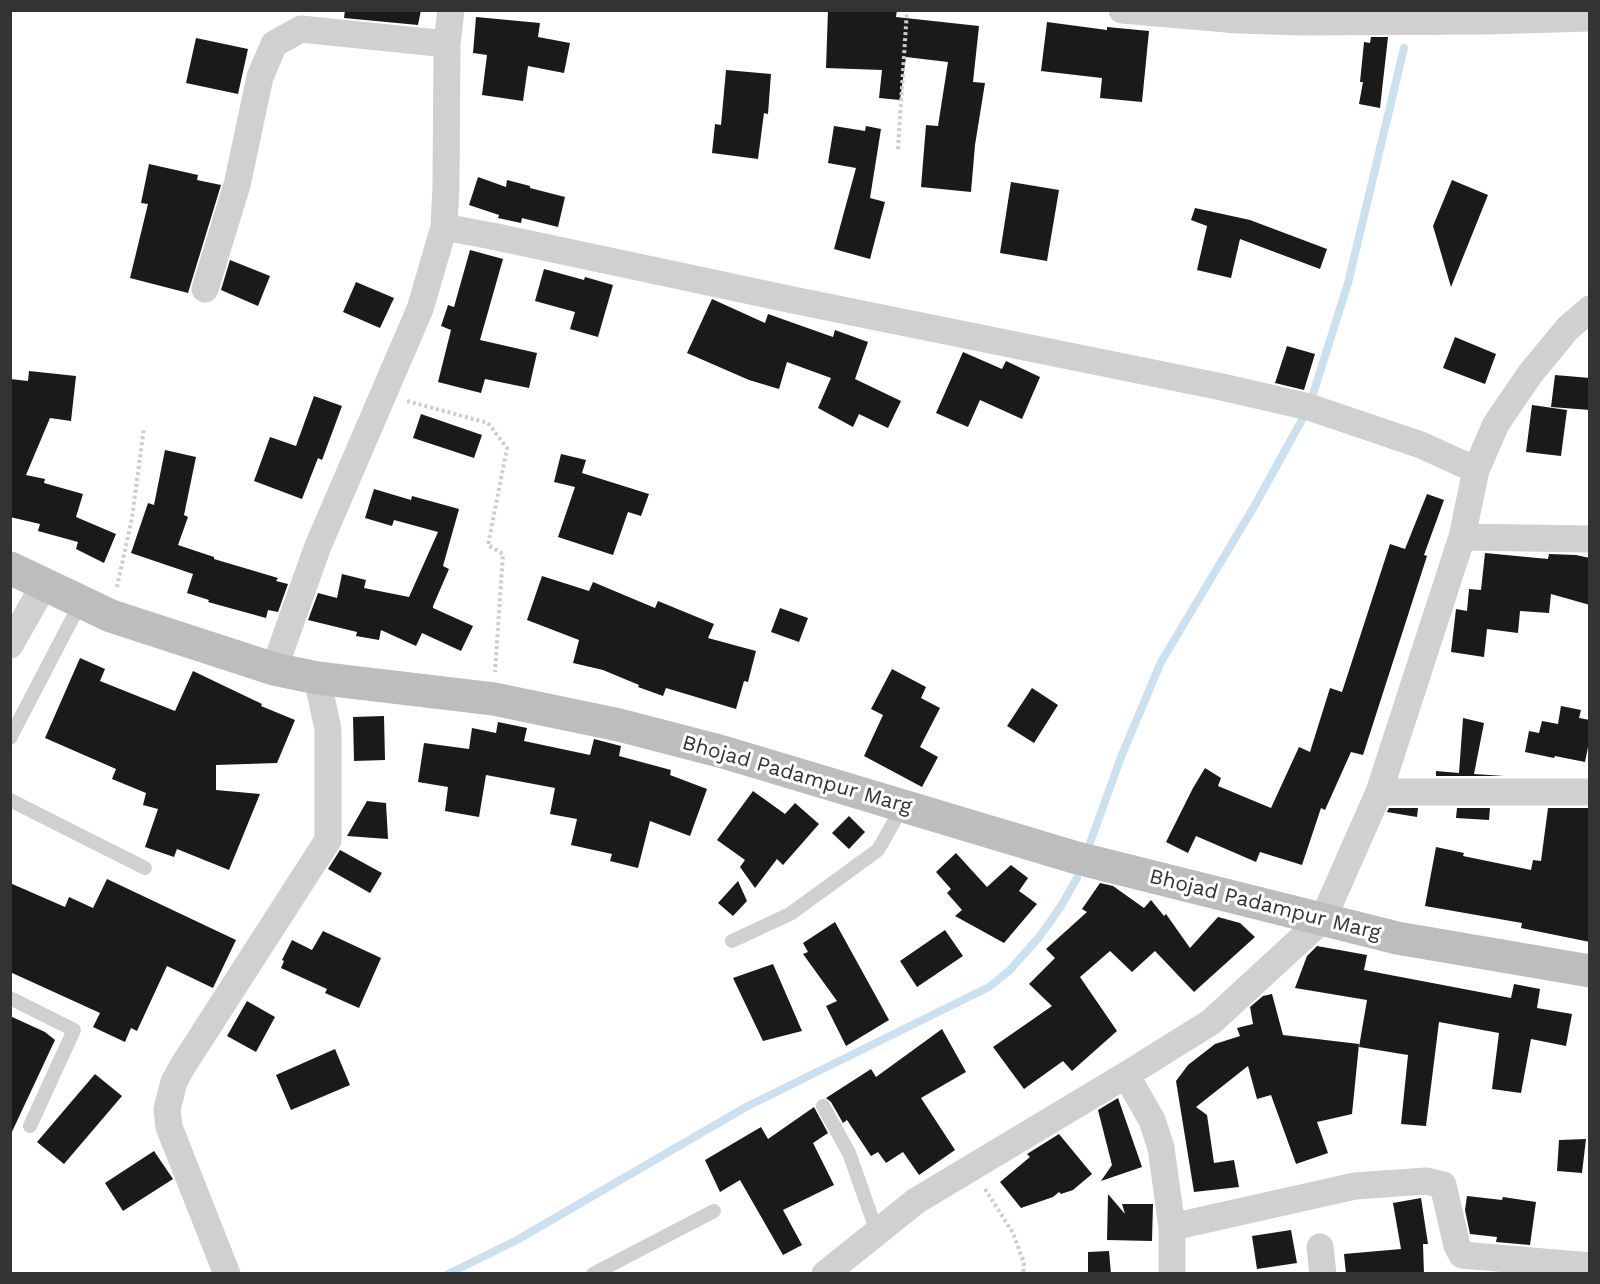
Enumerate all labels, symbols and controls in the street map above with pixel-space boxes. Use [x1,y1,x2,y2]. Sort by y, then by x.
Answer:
street label: Bhojad Padampur Marg [679,730,915,820]
street label: Bhojad Padampur Marg [1147,864,1383,946]

